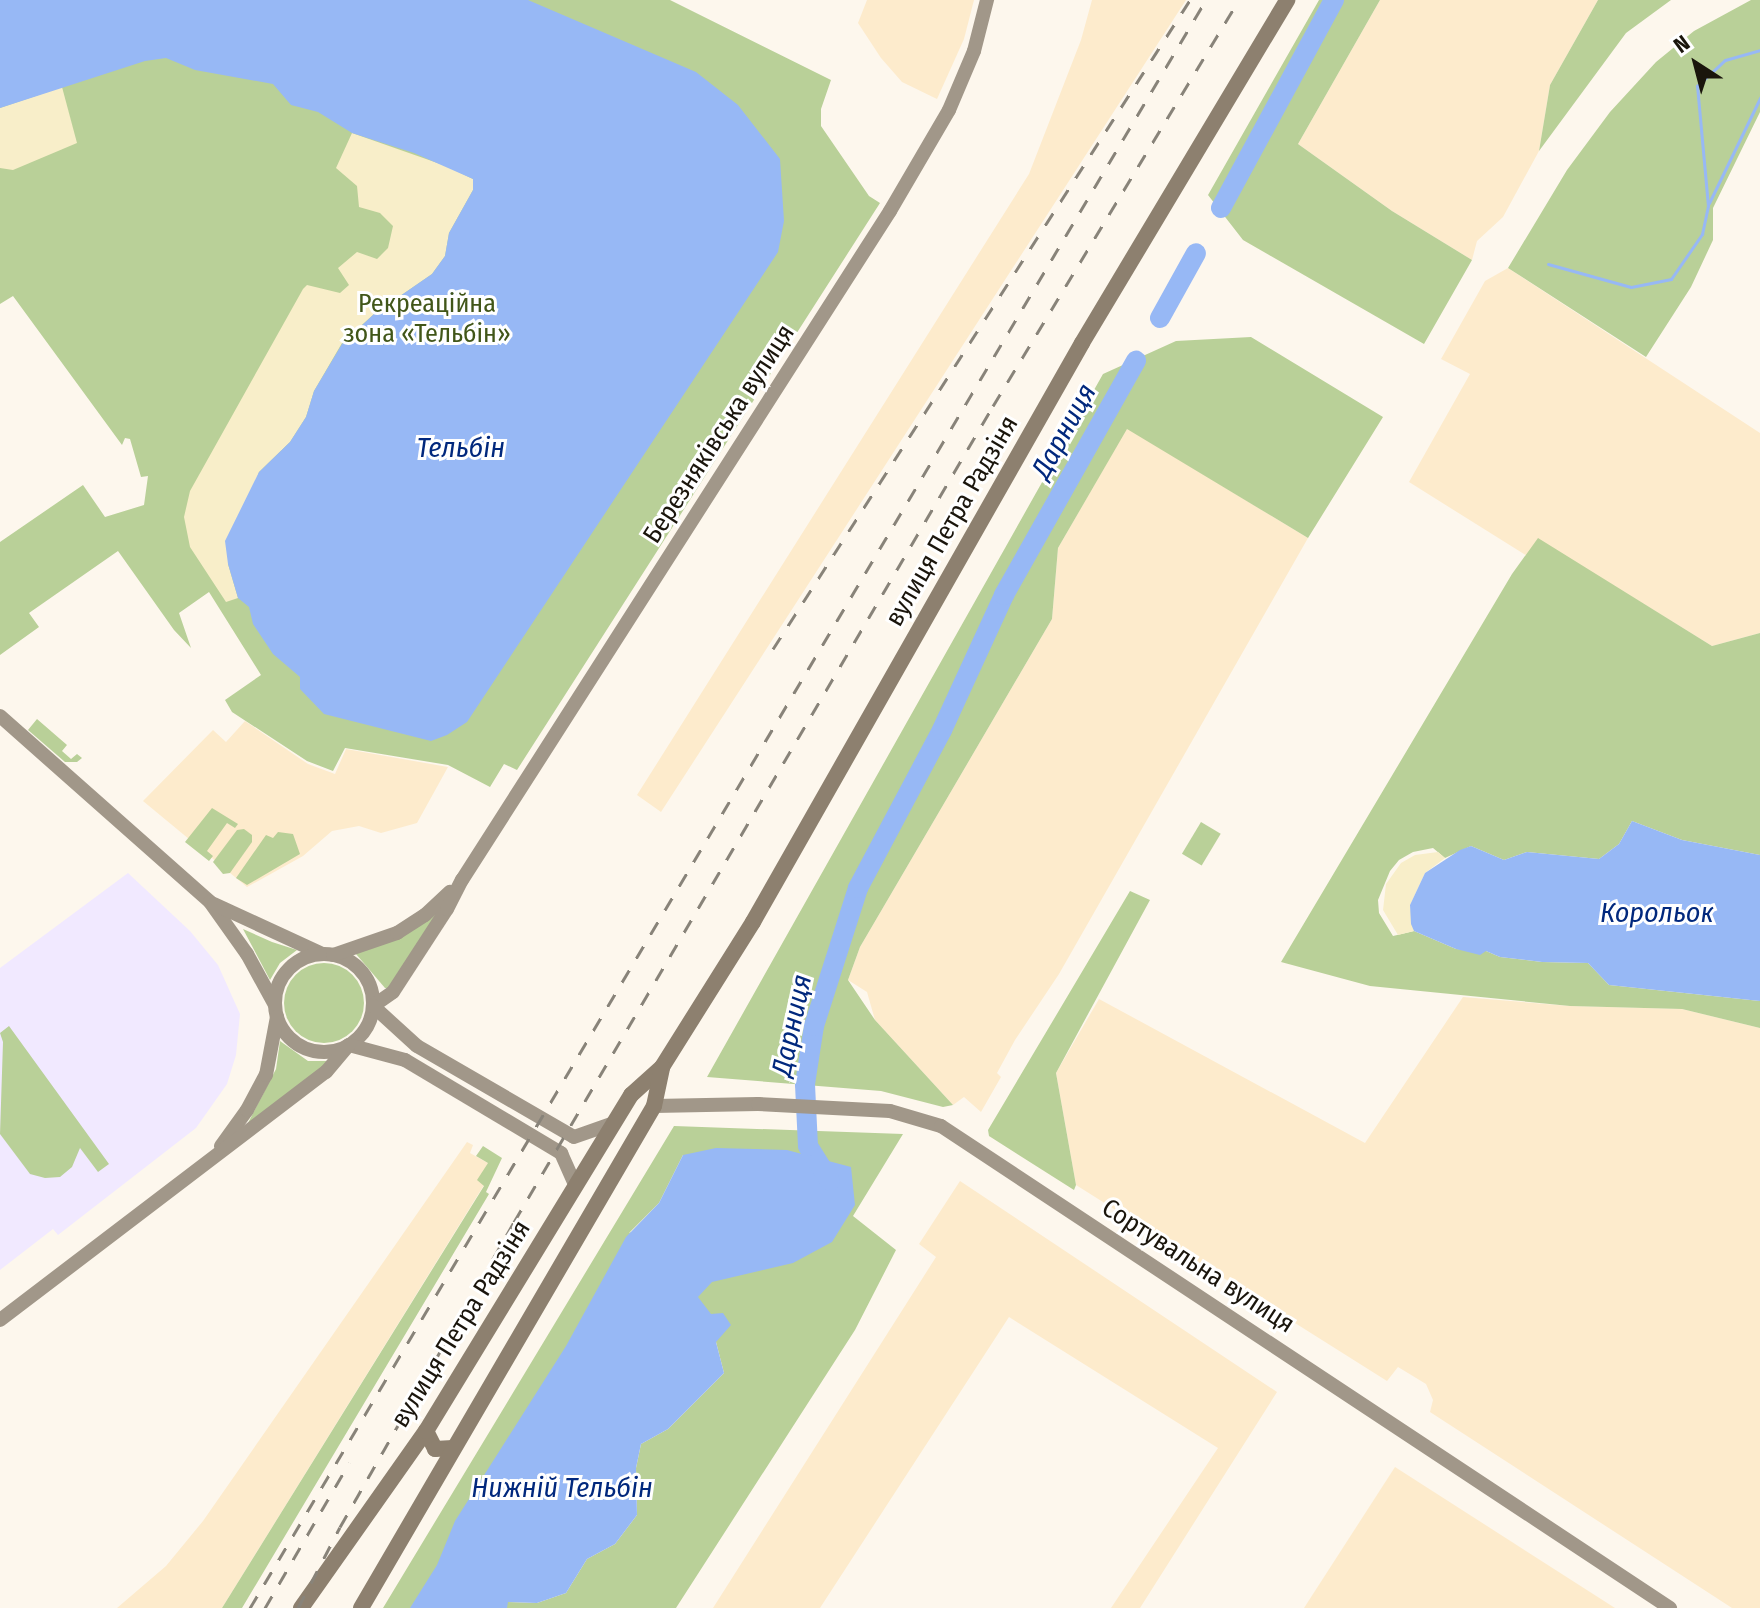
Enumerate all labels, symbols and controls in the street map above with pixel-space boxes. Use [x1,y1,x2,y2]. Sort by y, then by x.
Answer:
north arrow [1656,24,1736,104]
text: N [1668,29,1695,59]
park label: Рекреаційна зона «Тельбін» [343,288,511,350]
street label: Березняківська вулиця [637,319,801,549]
water label: Дарниця [1024,378,1104,484]
street label: вулиця Петра Радзіня [879,410,1025,632]
water label: Тельбін [417,431,505,465]
water label: Корольок [1600,896,1714,930]
water label: Дарниця [765,971,819,1079]
street label: Сортувальна вулиця [1096,1192,1300,1340]
street label: вулиця Петра Радзіня [385,1215,537,1433]
water label: Нижній Тельбін [471,1471,653,1505]

